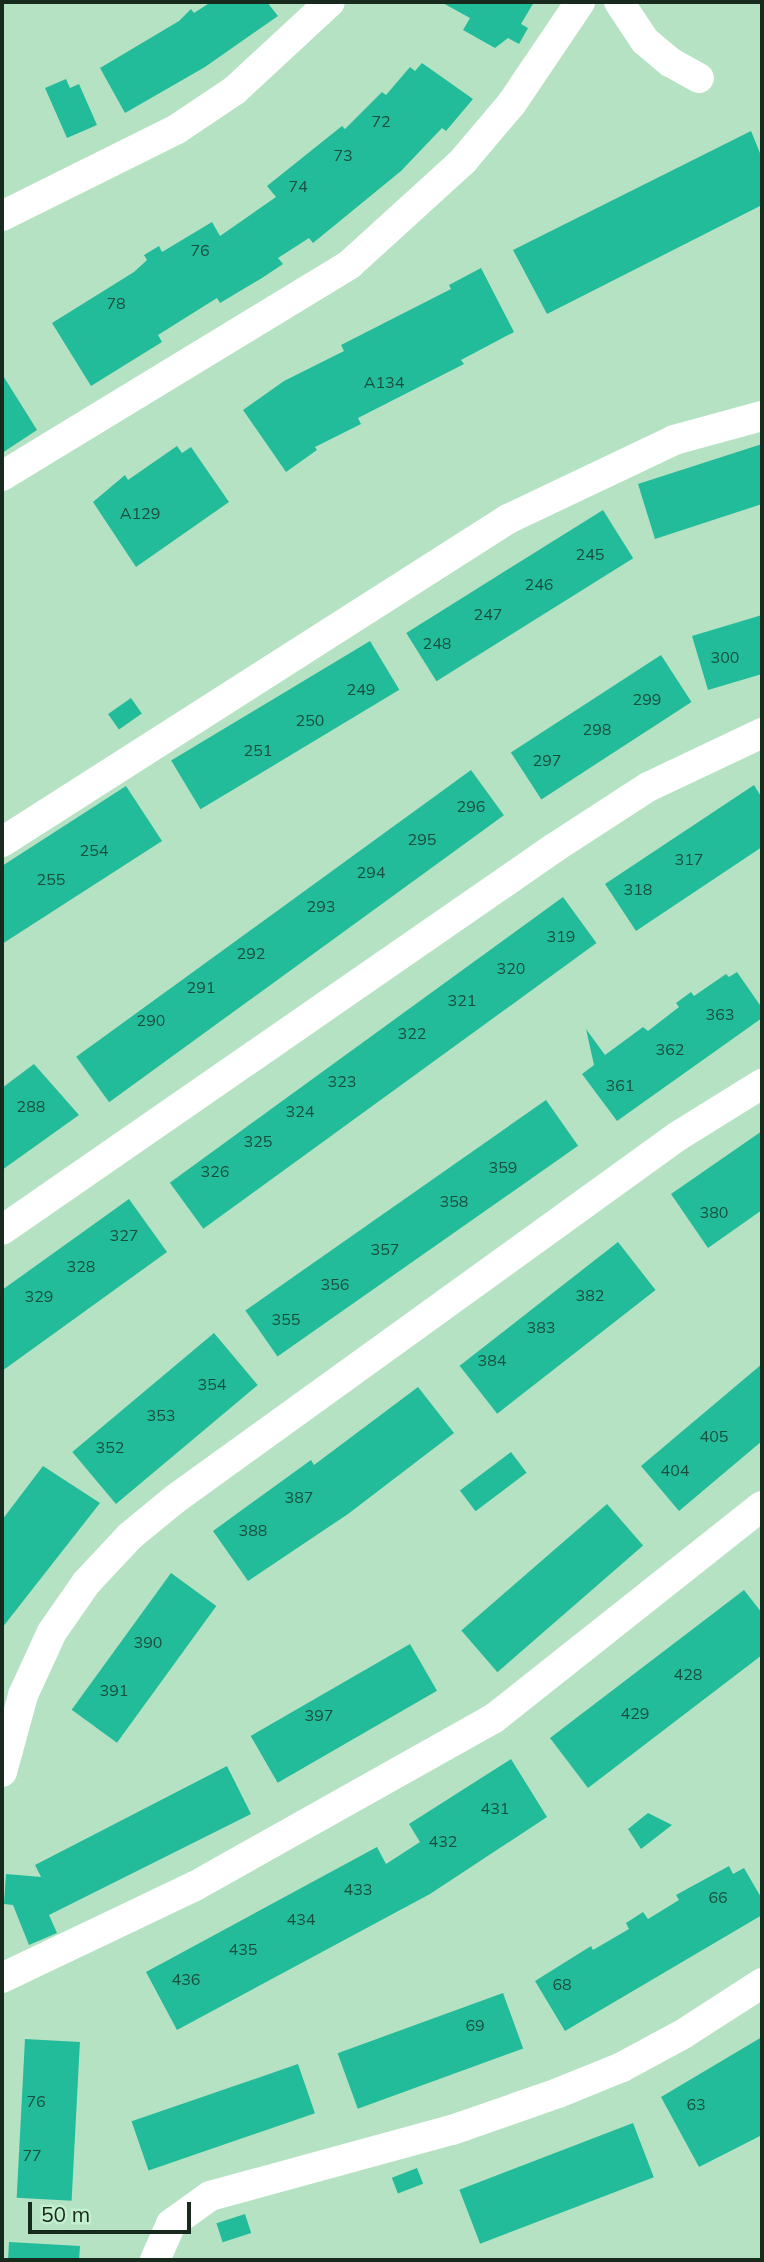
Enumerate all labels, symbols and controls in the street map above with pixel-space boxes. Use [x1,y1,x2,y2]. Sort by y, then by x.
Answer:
house number: 72 [371,111,391,131]
house number: 73 [333,145,353,165]
house number: 74 [288,176,308,196]
house number: 76 [190,240,210,260]
house number: 78 [106,293,126,313]
house number: A134 [364,372,404,392]
house number: A129 [120,503,160,523]
house number: 245 [576,544,604,564]
house number: 246 [525,574,553,594]
house number: 247 [474,604,502,624]
house number: 248 [423,633,451,653]
house number: 300 [711,647,739,667]
house number: 249 [347,679,375,699]
house number: 299 [633,689,661,709]
house number: 250 [296,710,324,730]
house number: 298 [583,719,611,739]
house number: 251 [244,740,272,760]
house number: 297 [533,750,561,770]
house number: 296 [457,796,485,816]
house number: 295 [408,829,436,849]
house number: 254 [80,840,108,860]
house number: 317 [675,849,703,869]
house number: 294 [357,862,385,882]
house number: 255 [37,869,65,889]
house number: 318 [624,879,652,899]
house number: 293 [307,896,335,916]
house number: 319 [547,926,575,946]
house number: 292 [237,943,265,963]
house number: 320 [497,958,525,978]
house number: 291 [187,977,215,997]
house number: 321 [448,990,476,1010]
house number: 363 [706,1004,734,1024]
house number: 290 [137,1010,165,1030]
house number: 322 [398,1023,426,1043]
house number: 362 [656,1039,684,1059]
house number: 323 [328,1071,356,1091]
house number: 361 [606,1075,634,1095]
house number: 288 [17,1096,45,1116]
house number: 324 [286,1101,314,1121]
house number: 325 [244,1131,272,1151]
house number: 359 [489,1157,517,1177]
house number: 326 [201,1161,229,1181]
house number: 358 [440,1191,468,1211]
house number: 380 [700,1202,728,1222]
house number: 327 [110,1225,138,1245]
house number: 357 [371,1239,399,1259]
house number: 328 [67,1256,95,1276]
house number: 356 [321,1274,349,1294]
house number: 382 [576,1285,604,1305]
house number: 329 [25,1286,53,1306]
house number: 355 [272,1309,300,1329]
house number: 383 [527,1317,555,1337]
house number: 384 [478,1350,506,1370]
house number: 354 [198,1374,226,1394]
house number: 353 [147,1405,175,1425]
house number: 405 [700,1426,728,1446]
house number: 352 [96,1437,124,1457]
house number: 404 [661,1460,689,1480]
house number: 387 [285,1487,313,1507]
house number: 388 [239,1520,267,1540]
house number: 390 [134,1632,162,1652]
house number: 428 [674,1664,702,1684]
house number: 391 [100,1680,128,1700]
house number: 429 [621,1703,649,1723]
house number: 397 [305,1705,333,1725]
house number: 431 [481,1798,509,1818]
house number: 432 [429,1831,457,1851]
house number: 433 [344,1879,372,1899]
house number: 66 [708,1887,728,1907]
house number: 434 [287,1909,315,1929]
house number: 435 [229,1939,257,1959]
house number: 436 [172,1969,200,1989]
house number: 68 [552,1974,572,1994]
house number: 69 [465,2015,485,2035]
house number: 76 [26,2091,46,2111]
house number: 63 [686,2094,706,2114]
house number: 77 [22,2145,42,2165]
scale bar [32,2188,194,2232]
text: 50 m [41,2201,90,2227]

